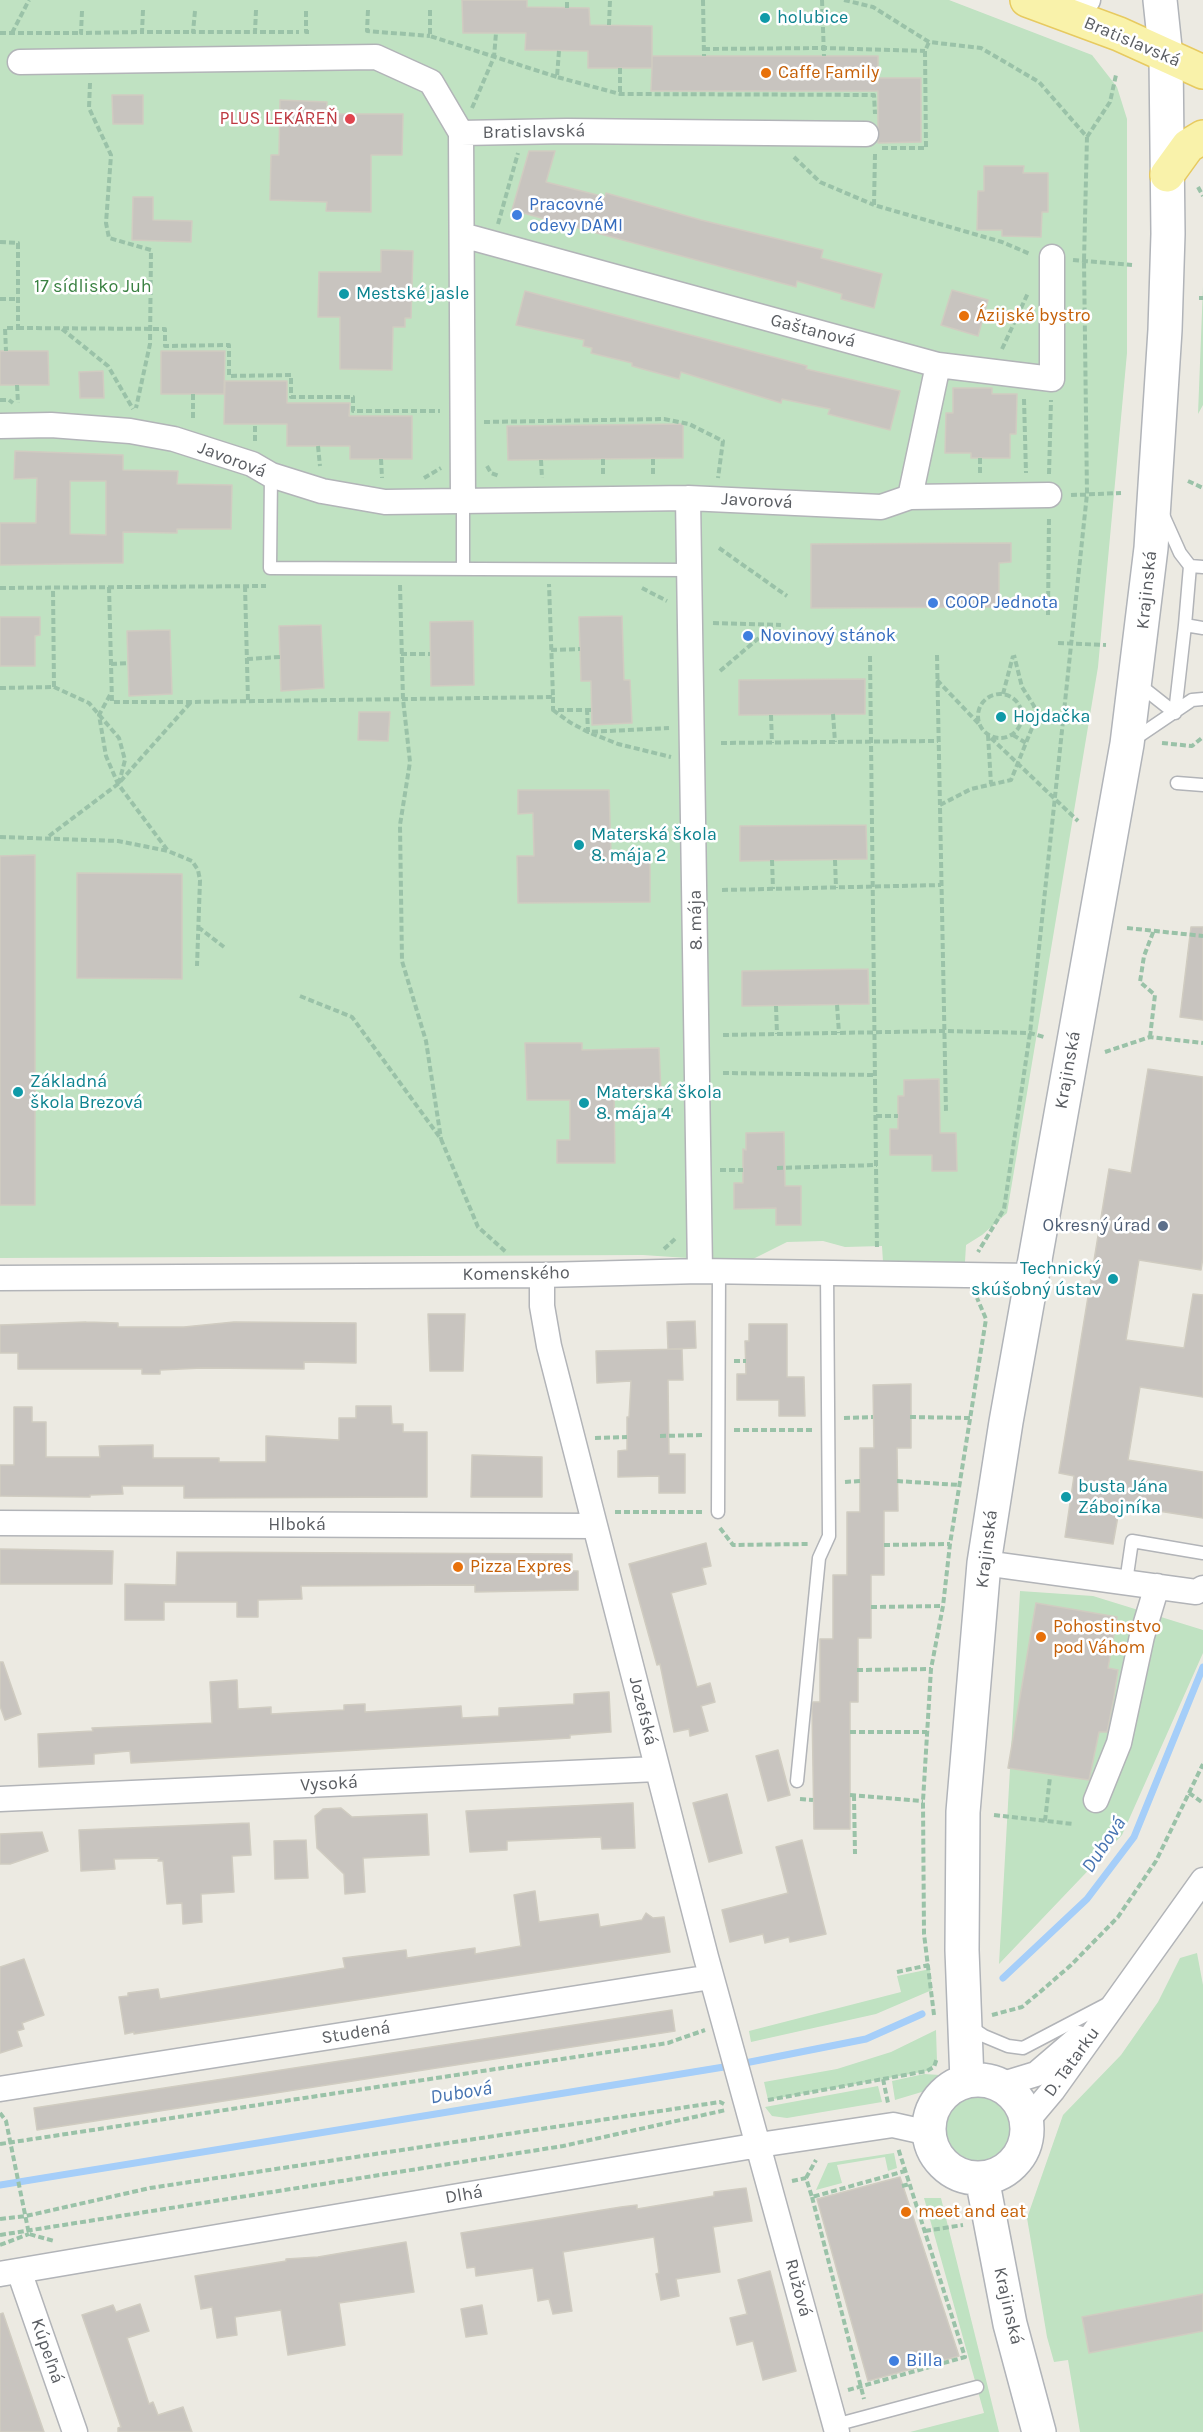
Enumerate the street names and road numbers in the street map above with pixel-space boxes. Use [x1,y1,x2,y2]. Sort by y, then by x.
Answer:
street label: Bratislavská [1081,12,1183,72]
street label: Bratislavská [482,120,586,144]
street label: Gaštanová [768,309,858,353]
street label: Javorová [195,437,269,483]
street label: Javorová [721,488,793,514]
street label: Krajinská [1132,550,1162,630]
street label: 8. mája [685,889,707,951]
street label: Krajinská [1051,1029,1085,1111]
street label: Komenského [462,1262,570,1286]
street label: Krajinská [971,1509,1003,1589]
street label: Hlboká [268,1514,326,1536]
street label: Jozefská [624,1674,662,1748]
street label: Vysoká [300,1772,358,1796]
street label: Studená [320,2017,392,2049]
street label: D. Tatarku [1039,2023,1105,2101]
street label: Dlhá [444,2181,484,2209]
street label: Ružová [780,2257,816,2319]
street label: Krajinská [989,2265,1027,2347]
street label: Kúpeľná [26,2316,68,2386]

